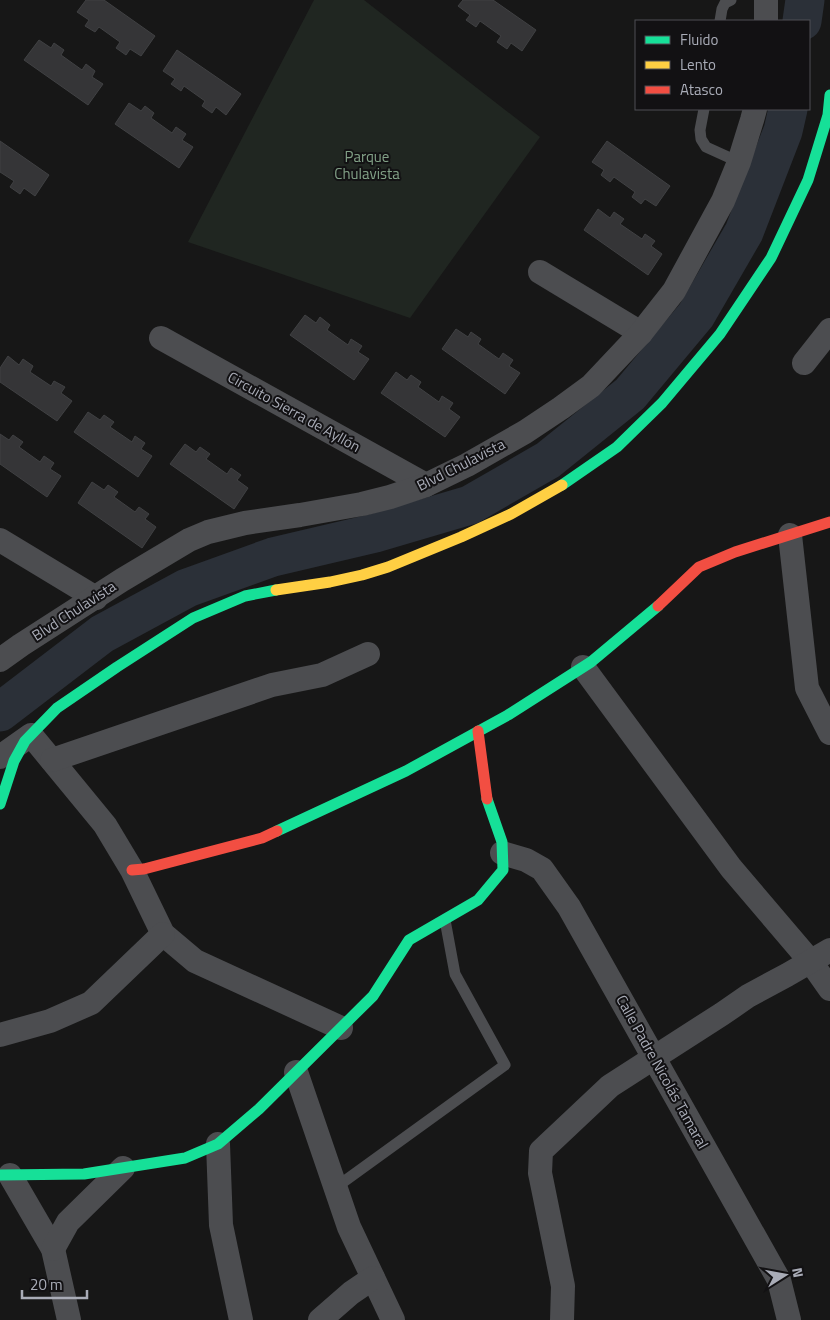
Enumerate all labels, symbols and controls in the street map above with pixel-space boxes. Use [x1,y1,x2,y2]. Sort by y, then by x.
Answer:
legend [635,20,810,110]
text: Fluido [680,28,719,51]
text: Lento [680,53,716,76]
text: Atasco [680,78,723,101]
park label: Parque Chulavista [334,145,400,185]
street label: Circuito Sierra de Ayllón [224,365,365,458]
street label: Blvd Chulavista [413,432,509,497]
street label: Blvd Chulavista [27,574,121,646]
street label: Calle Padre Nicolás Tamaral [610,991,714,1153]
north arrow [760,1250,810,1300]
text: N [787,1266,809,1279]
scale bar [22,1268,88,1300]
text: 20 m [30,1273,63,1296]

